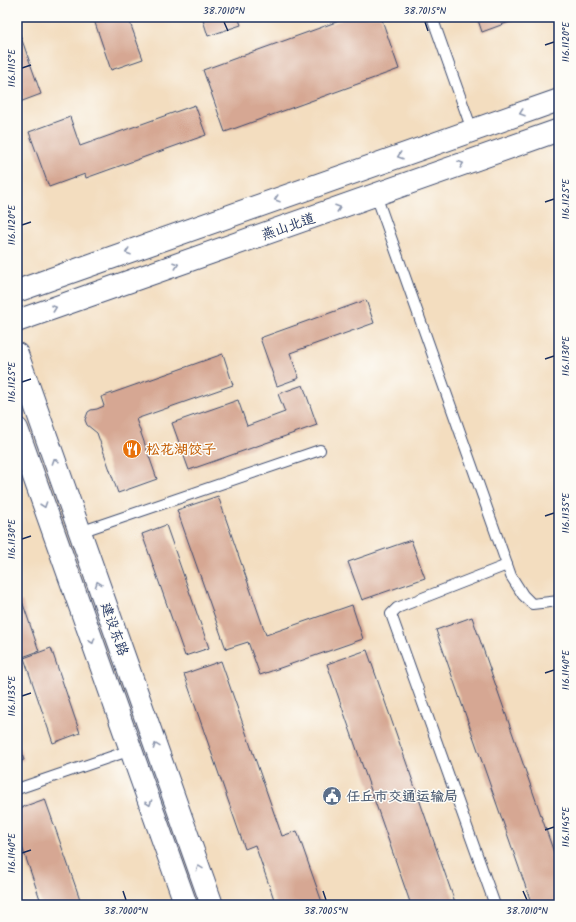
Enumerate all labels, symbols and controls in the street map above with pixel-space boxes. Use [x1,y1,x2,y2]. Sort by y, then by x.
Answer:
text: 38.7010°N [203,3,245,19]
text: 38.7015°N [404,3,446,19]
text: 116.1120°E [558,21,574,62]
text: 116.1115°E [4,48,20,87]
one-way arrow [519,108,526,116]
one-way arrow [396,151,403,159]
one-way arrow [457,161,464,169]
text: 116.1125°E [558,177,574,219]
one-way arrow [274,194,281,203]
text: 116.1120°E [4,204,20,245]
one-way arrow [335,204,342,212]
street label: 燕山北道 [258,207,318,246]
one-way arrow [125,247,132,255]
one-way arrow [173,261,180,270]
one-way arrow [50,305,57,313]
text: 116.1130°E [558,335,574,376]
text: 116.1125°E [4,360,20,402]
restaurant icon: 松花湖饺子 [121,438,143,460]
place label: 松花湖饺子 [146,439,216,461]
one-way arrow [51,458,60,465]
text: 116.1135°E [558,491,574,533]
one-way arrow [39,501,48,508]
text: 116.1130°E [4,518,20,559]
one-way arrow [95,580,103,587]
street label: 建设东路 [94,599,134,659]
one-way arrow [87,637,96,644]
text: 116.1140°E [558,649,574,690]
text: 116.1135°E [4,674,20,716]
one-way arrow [152,742,161,749]
public building icon: 任丘市交通运输局 [321,785,343,807]
place label: 任丘市交通运输局 [346,786,458,808]
one-way arrow [145,799,153,806]
text: 116.1145°E [558,806,574,847]
text: 116.1140°E [4,832,20,873]
one-way arrow [196,865,204,872]
text: 38.7000°N [104,903,148,919]
text: 38.7005°N [304,903,348,919]
text: 38.7010°N [506,903,548,919]

